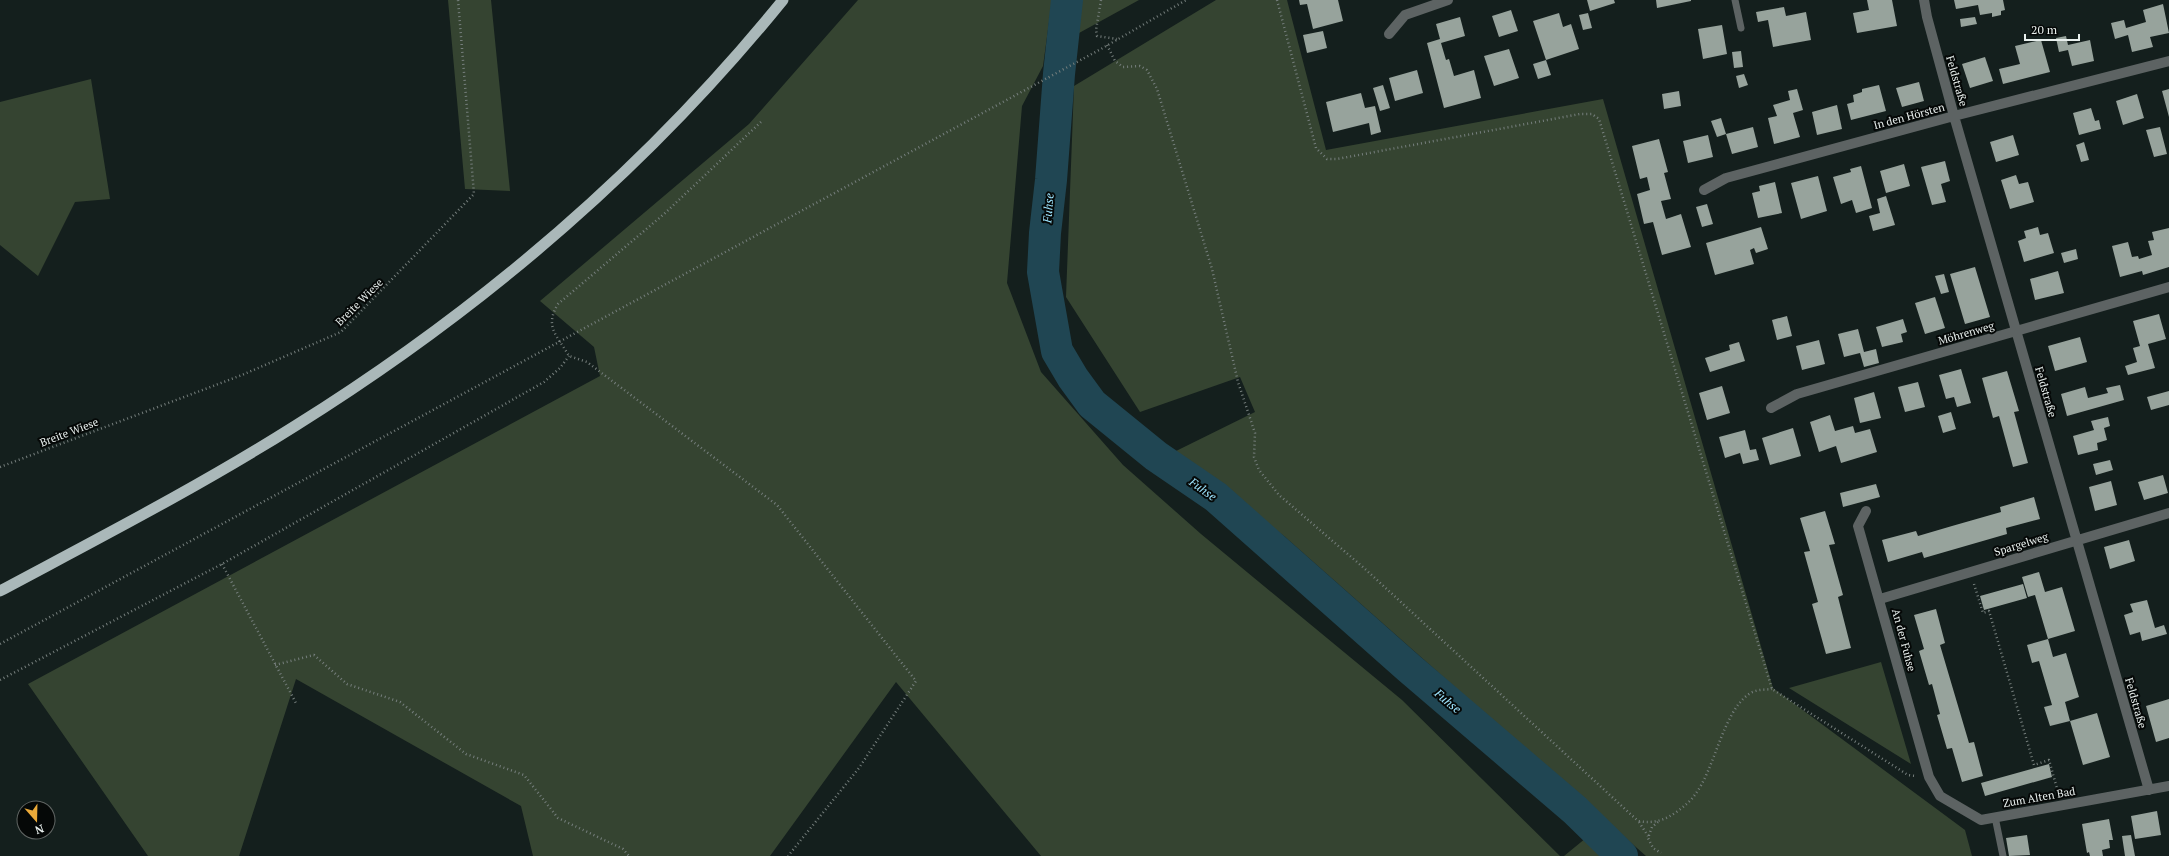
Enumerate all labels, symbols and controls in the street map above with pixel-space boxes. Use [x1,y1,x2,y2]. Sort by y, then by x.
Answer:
scale bar [2025,16,2079,42]
text: 20 m [2031,22,2058,37]
street label: Feldstraße [1943,54,1971,108]
street label: In den Hörsten [1872,100,1947,132]
water label: Fuhse [1039,192,1057,225]
street label: Breite Wiese [332,275,386,329]
street label: Möhrenweg [1936,318,1996,348]
street label: Feldstraße [2032,365,2060,419]
street label: Breite Wiese [38,414,101,450]
water label: Fuhse [1186,474,1220,504]
street label: Spargelweg [1992,529,2050,559]
street label: An der Fuhse [1889,607,1919,673]
street label: Feldstraße [2122,676,2150,730]
water label: Fuhse [1431,685,1465,717]
street label: Zum Alten Bad [2002,784,2076,810]
north arrow [16,800,56,840]
text: N [32,821,46,838]

